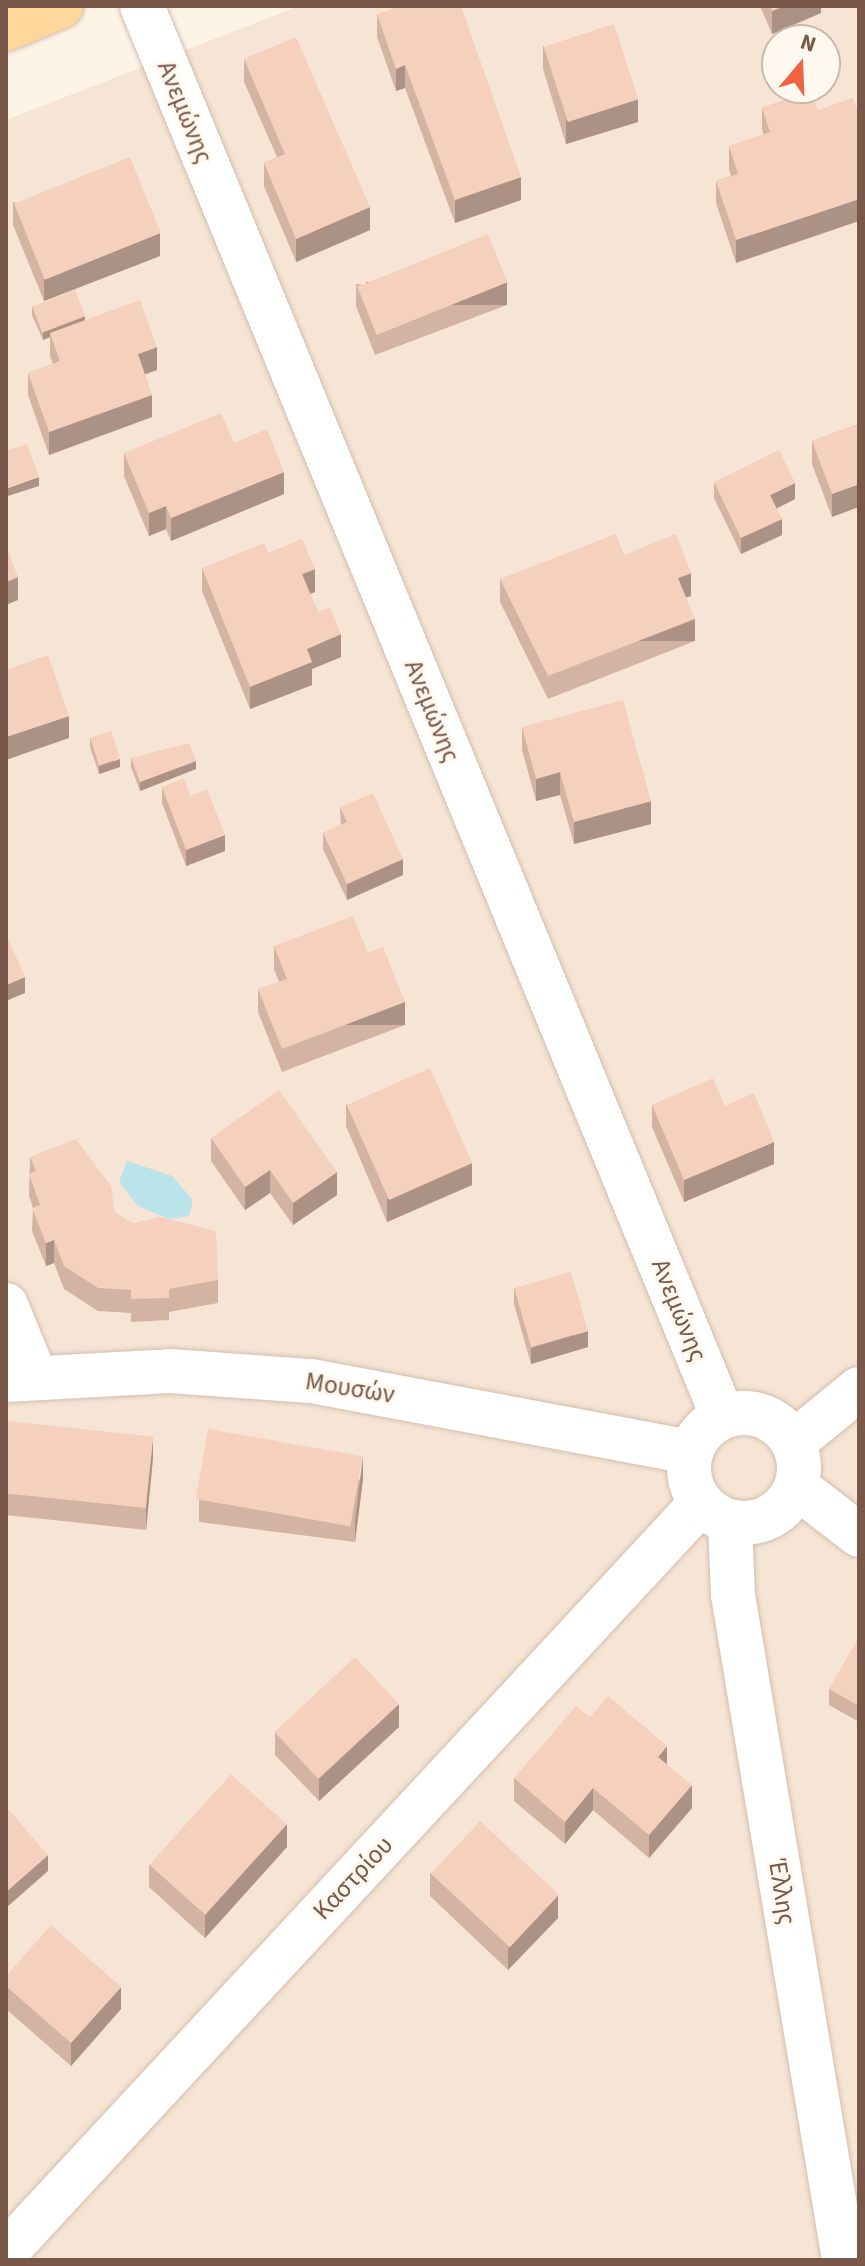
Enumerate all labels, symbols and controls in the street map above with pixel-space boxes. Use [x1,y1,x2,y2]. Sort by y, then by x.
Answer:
north arrow [761,24,841,104]
text: N [796,26,820,61]
street label: Ανεμώνης [150,56,220,168]
street label: Ανεμώνης [397,655,467,767]
street label: Ανεμώνης [644,1254,714,1366]
street label: Μουσών [303,1366,397,1410]
street label: Καστρίου [306,1830,400,1926]
street label: Έλλης [761,1857,803,1927]

